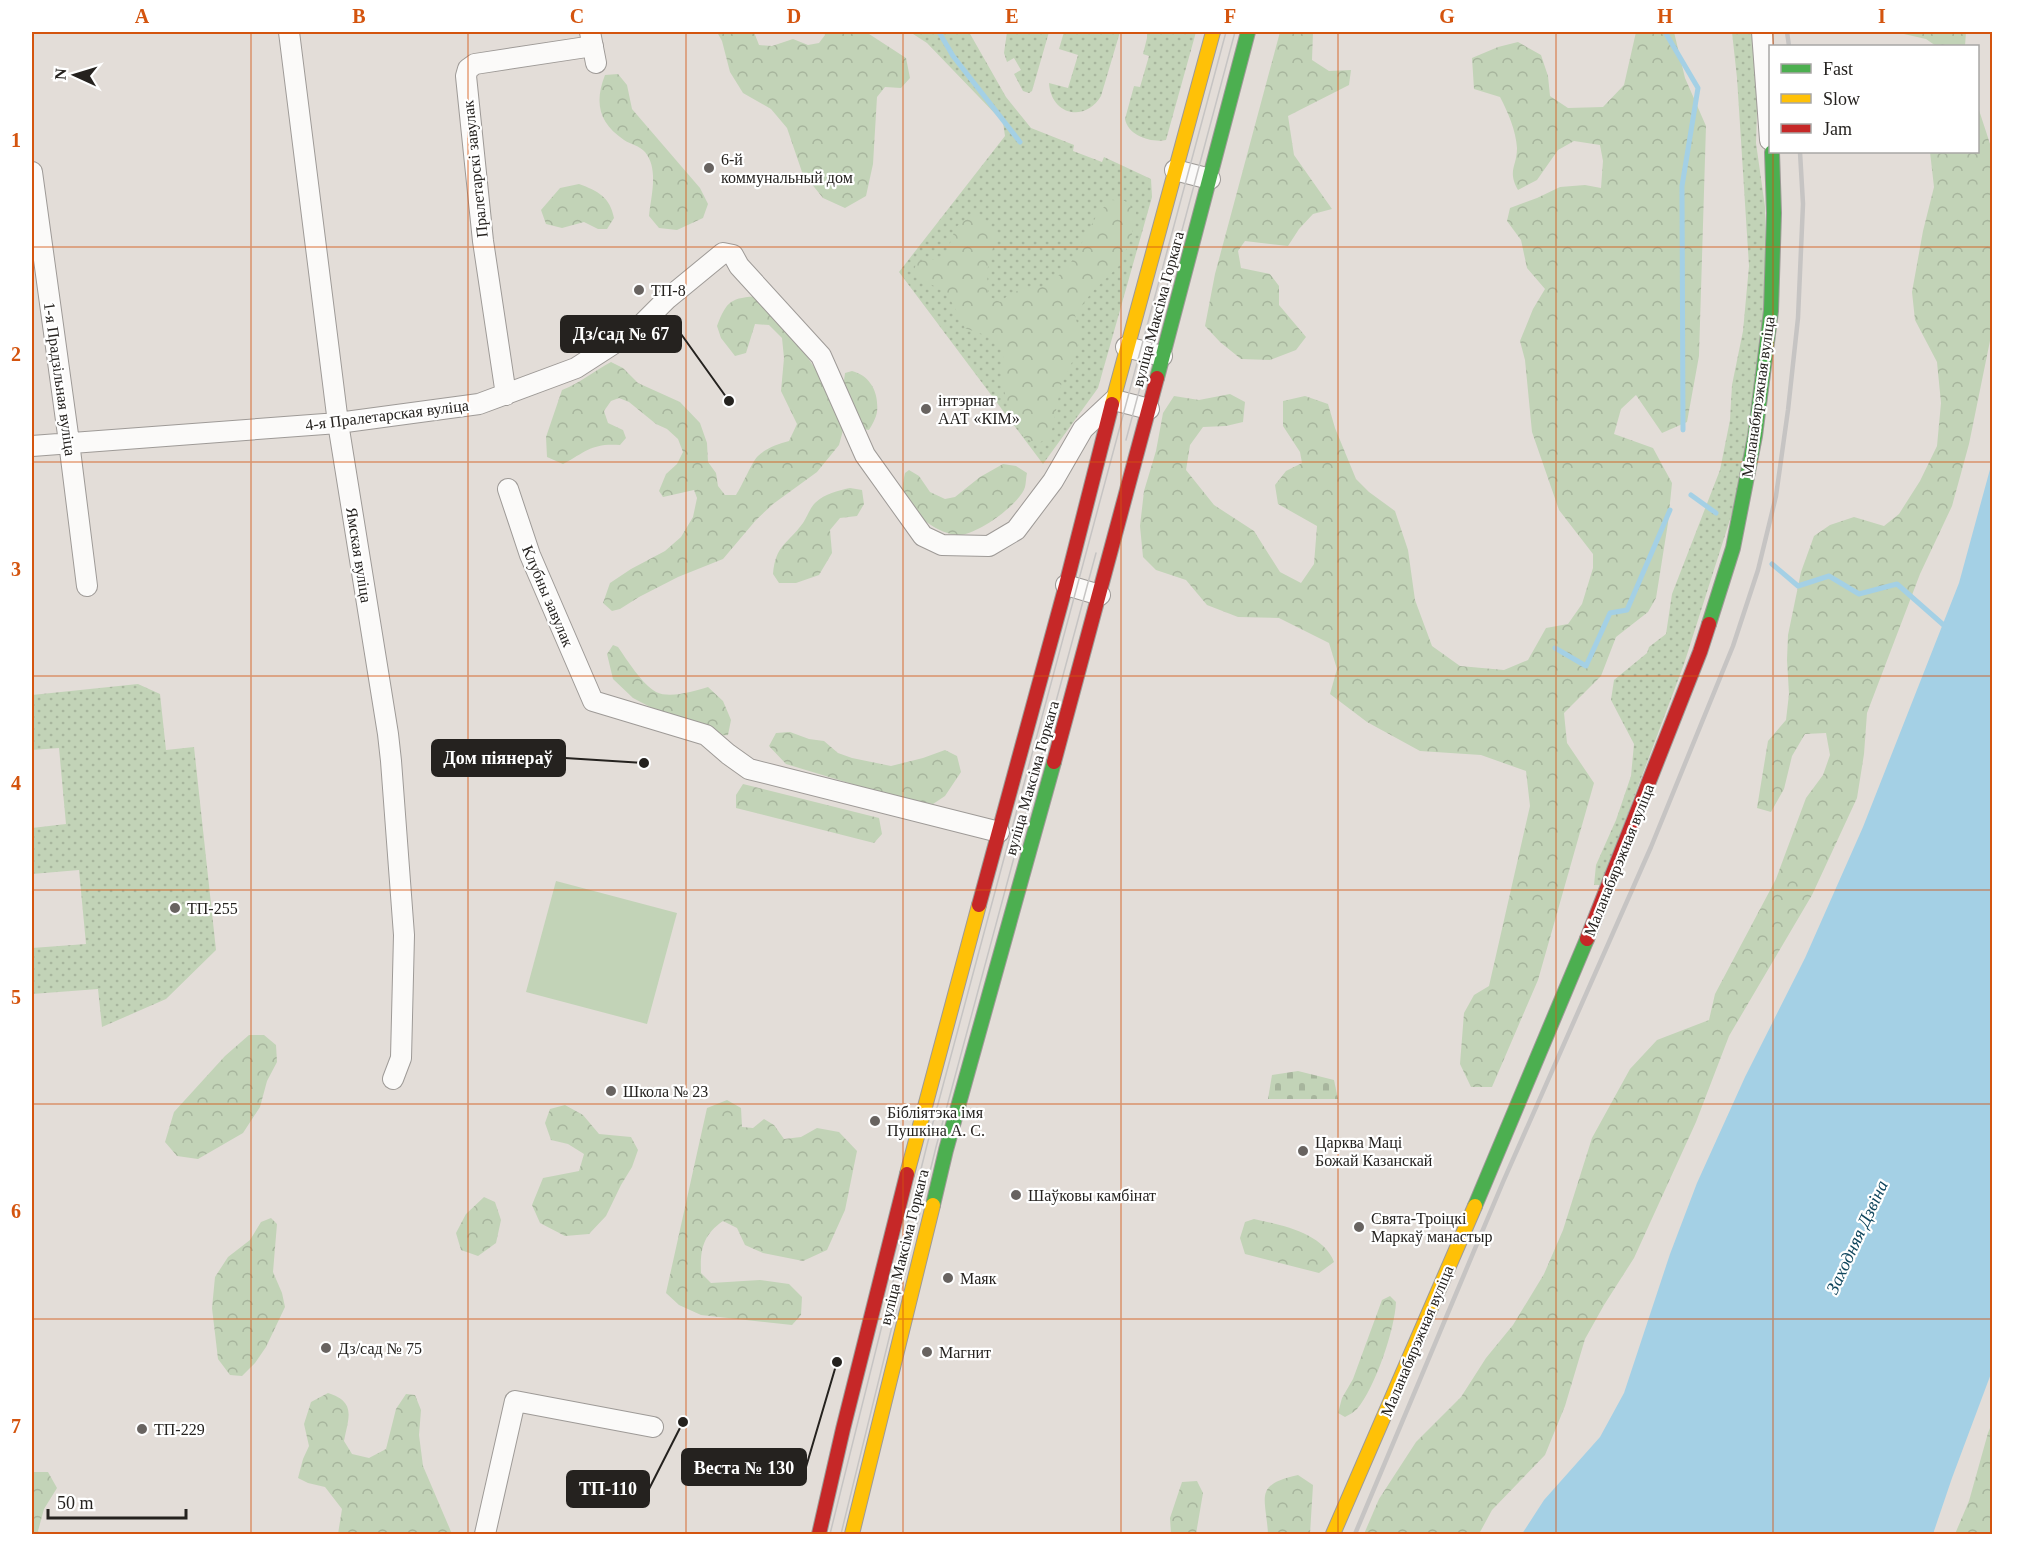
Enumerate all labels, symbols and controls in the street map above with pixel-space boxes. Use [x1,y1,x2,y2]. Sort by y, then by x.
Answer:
text: A [135,5,150,27]
text: B [352,5,366,27]
text: C [570,5,584,27]
text: D [787,5,801,27]
text: E [1005,5,1019,27]
text: F [1224,5,1236,27]
text: G [1439,5,1455,27]
text: H [1657,5,1673,27]
text: I [1878,5,1886,27]
north arrow [45,45,105,105]
legend [1769,45,1979,153]
text: Fast [1823,59,1853,79]
text: N [52,67,69,80]
text: Slow [1823,89,1860,109]
street label: Пралетарскі завулак [459,99,492,239]
text: Jam [1823,119,1852,139]
text: 1 [11,129,21,151]
place label: 6-й коммунальный дом [721,151,853,187]
marker: 6-й коммунальный дом [702,161,716,175]
street label: вуліца Максіма Горкага [1129,230,1188,389]
place label: ТП-8 [651,282,686,299]
marker: ТП-8 [632,283,646,297]
street label: 1-я Прадзільная вуліца [40,301,79,457]
street label: Маланабярэжная вуліца [1738,315,1779,479]
callout: Дз/сад № 67 [561,316,681,352]
text: Дз/сад № 67 [573,324,669,344]
text: 2 [11,343,21,365]
place label: інтэрнат ААТ «КІМ» [938,392,1020,427]
street label: 4-я Пралетарская вуліца [304,397,470,434]
marker: інтэрнат ААТ «КІМ» [919,402,933,416]
street label: Ямская вуліца [342,506,375,604]
street label: Клубны завулак [518,543,577,650]
text: 3 [11,558,21,580]
street label: вуліца Максіма Горкага [1002,699,1063,857]
callout: Дом піянераў [432,740,565,776]
text: Дом піянераў [443,748,553,768]
text: 4 [11,772,21,794]
street label: Маланабярэжная вуліца [1581,781,1658,939]
place label: ТП-255 [187,900,238,917]
marker: ТП-255 [168,901,182,915]
text: 5 [11,986,21,1008]
place label: Школа № 23 [623,1083,708,1100]
marker: Школа № 23 [604,1084,618,1098]
place label: Бібліятэка імя Пушкіна А. С. [887,1104,985,1140]
marker: Бібліятэка імя Пушкіна А. С. [868,1114,882,1128]
place label: Царква Маці Божай Казанскай [1315,1134,1433,1169]
marker: Царква Маці Божай Казанскай [1296,1144,1310,1158]
street label: вуліца Максіма Горкага [876,1167,933,1327]
water label: Заходняя Дзвіна [1822,1177,1892,1297]
place label: Шаўковы камбінат [1028,1187,1156,1205]
marker: Шаўковы камбінат [1009,1188,1023,1202]
text: 6 [11,1200,21,1222]
place label: Свята-Троіцкі Маркаў манастыр [1371,1210,1493,1246]
marker: Свята-Троіцкі Маркаў манастыр [1352,1220,1366,1234]
street label: Маланабярэжная вуліца [1377,1263,1457,1419]
place label: Маяк [960,1270,997,1287]
marker: Маяк [941,1271,955,1285]
place label: Дз/сад № 75 [338,1340,422,1358]
marker: Дз/сад № 75 [319,1341,333,1355]
place label: Магнит [939,1344,991,1361]
marker: Магнит [920,1345,934,1359]
text: 7 [11,1415,21,1437]
place label: ТП-229 [154,1421,205,1438]
marker: ТП-229 [135,1422,149,1436]
callout: Веста № 130 [682,1449,806,1485]
text: Веста № 130 [694,1458,794,1478]
callout: ТП-110 [567,1471,649,1507]
text: ТП-110 [579,1479,637,1499]
scale bar [48,1482,186,1520]
text: 50 m [57,1493,94,1513]

